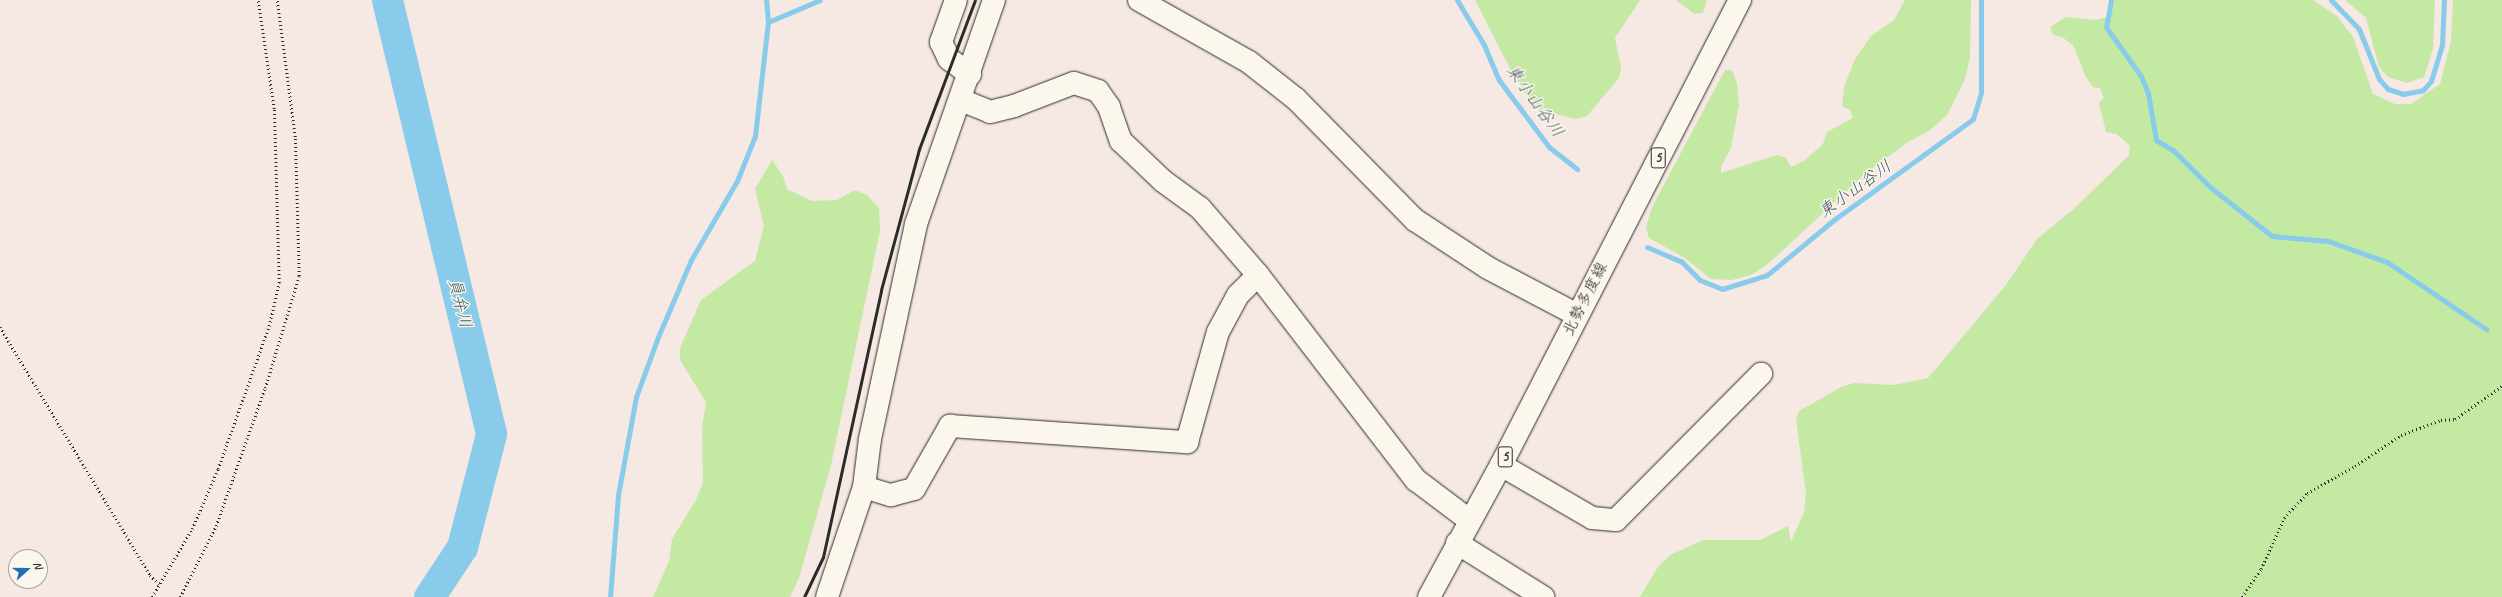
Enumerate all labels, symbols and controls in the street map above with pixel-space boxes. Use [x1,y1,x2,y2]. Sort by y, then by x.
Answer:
water label: 東小山谷川 [1502,61,1568,141]
road number: 5 [1650,145,1666,171]
water label: 東小山谷川 [1815,156,1895,222]
street label: 北勢多度線 [1558,259,1612,339]
water label: 員弁川 [444,276,476,330]
road number: 5 [1497,444,1513,470]
north arrow [8,549,48,589]
text: N [31,559,46,571]

